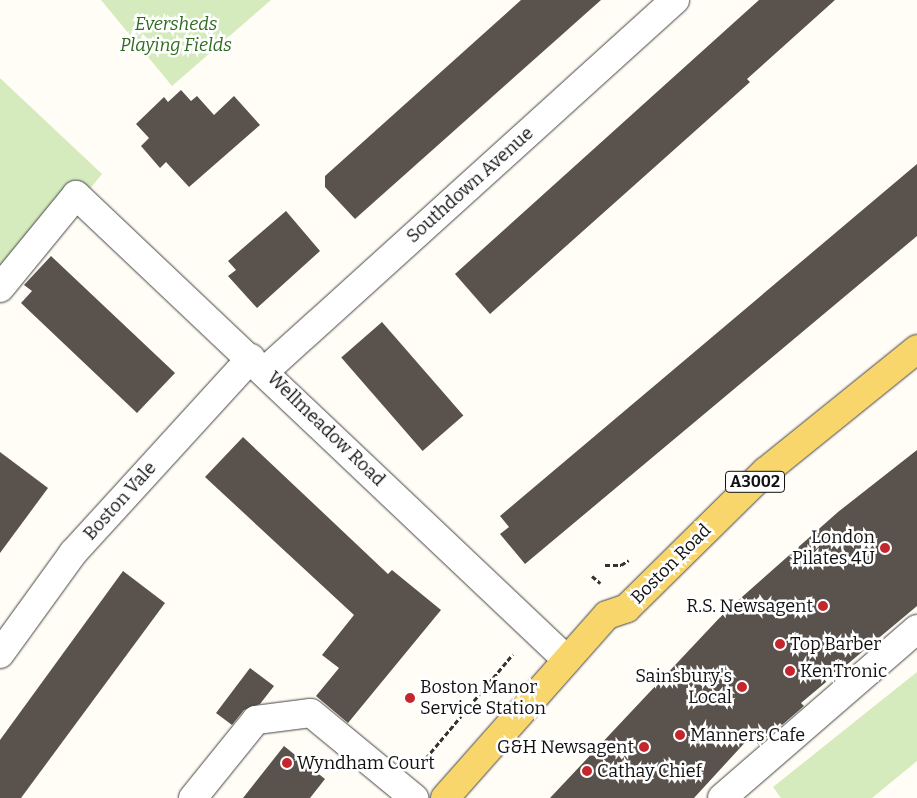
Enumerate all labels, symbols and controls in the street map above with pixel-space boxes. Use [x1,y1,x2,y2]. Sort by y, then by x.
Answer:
park label: Eversheds Playing Fields [120,14,232,56]
street label: Southdown Avenue [402,122,538,248]
street label: Wellmeadow Road [263,367,389,491]
street label: Boston Vale [79,457,161,545]
road number: A3002 [725,468,785,496]
street label: Boston Road [626,519,716,609]
place label: London Pilates 4U [792,527,875,570]
marker: London Pilates 4U [879,542,891,554]
place label: R.S. Newsagent [686,595,813,617]
marker: R.S. Newsagent [817,600,829,612]
place label: Top Barber [790,633,881,655]
marker: Top Barber [774,638,786,650]
place label: KenTronic [800,660,887,682]
marker: KenTronic [784,665,796,677]
place label: Sainsbury's Local [635,666,732,709]
place label: Boston Manor Service Station [420,677,546,720]
marker: Sainsbury's Local [736,681,748,693]
marker: Boston Manor Service Station [404,692,416,704]
place label: Manners Cafe [690,724,805,746]
marker: Manners Cafe [674,729,686,741]
place label: G&H Newsagent [497,736,634,758]
marker: G&H Newsagent [638,741,650,753]
place label: Wyndham Court [297,752,435,774]
marker: Wyndham Court [281,757,293,769]
place label: Cathay Chief [597,760,702,782]
marker: Cathay Chief [581,765,593,777]

